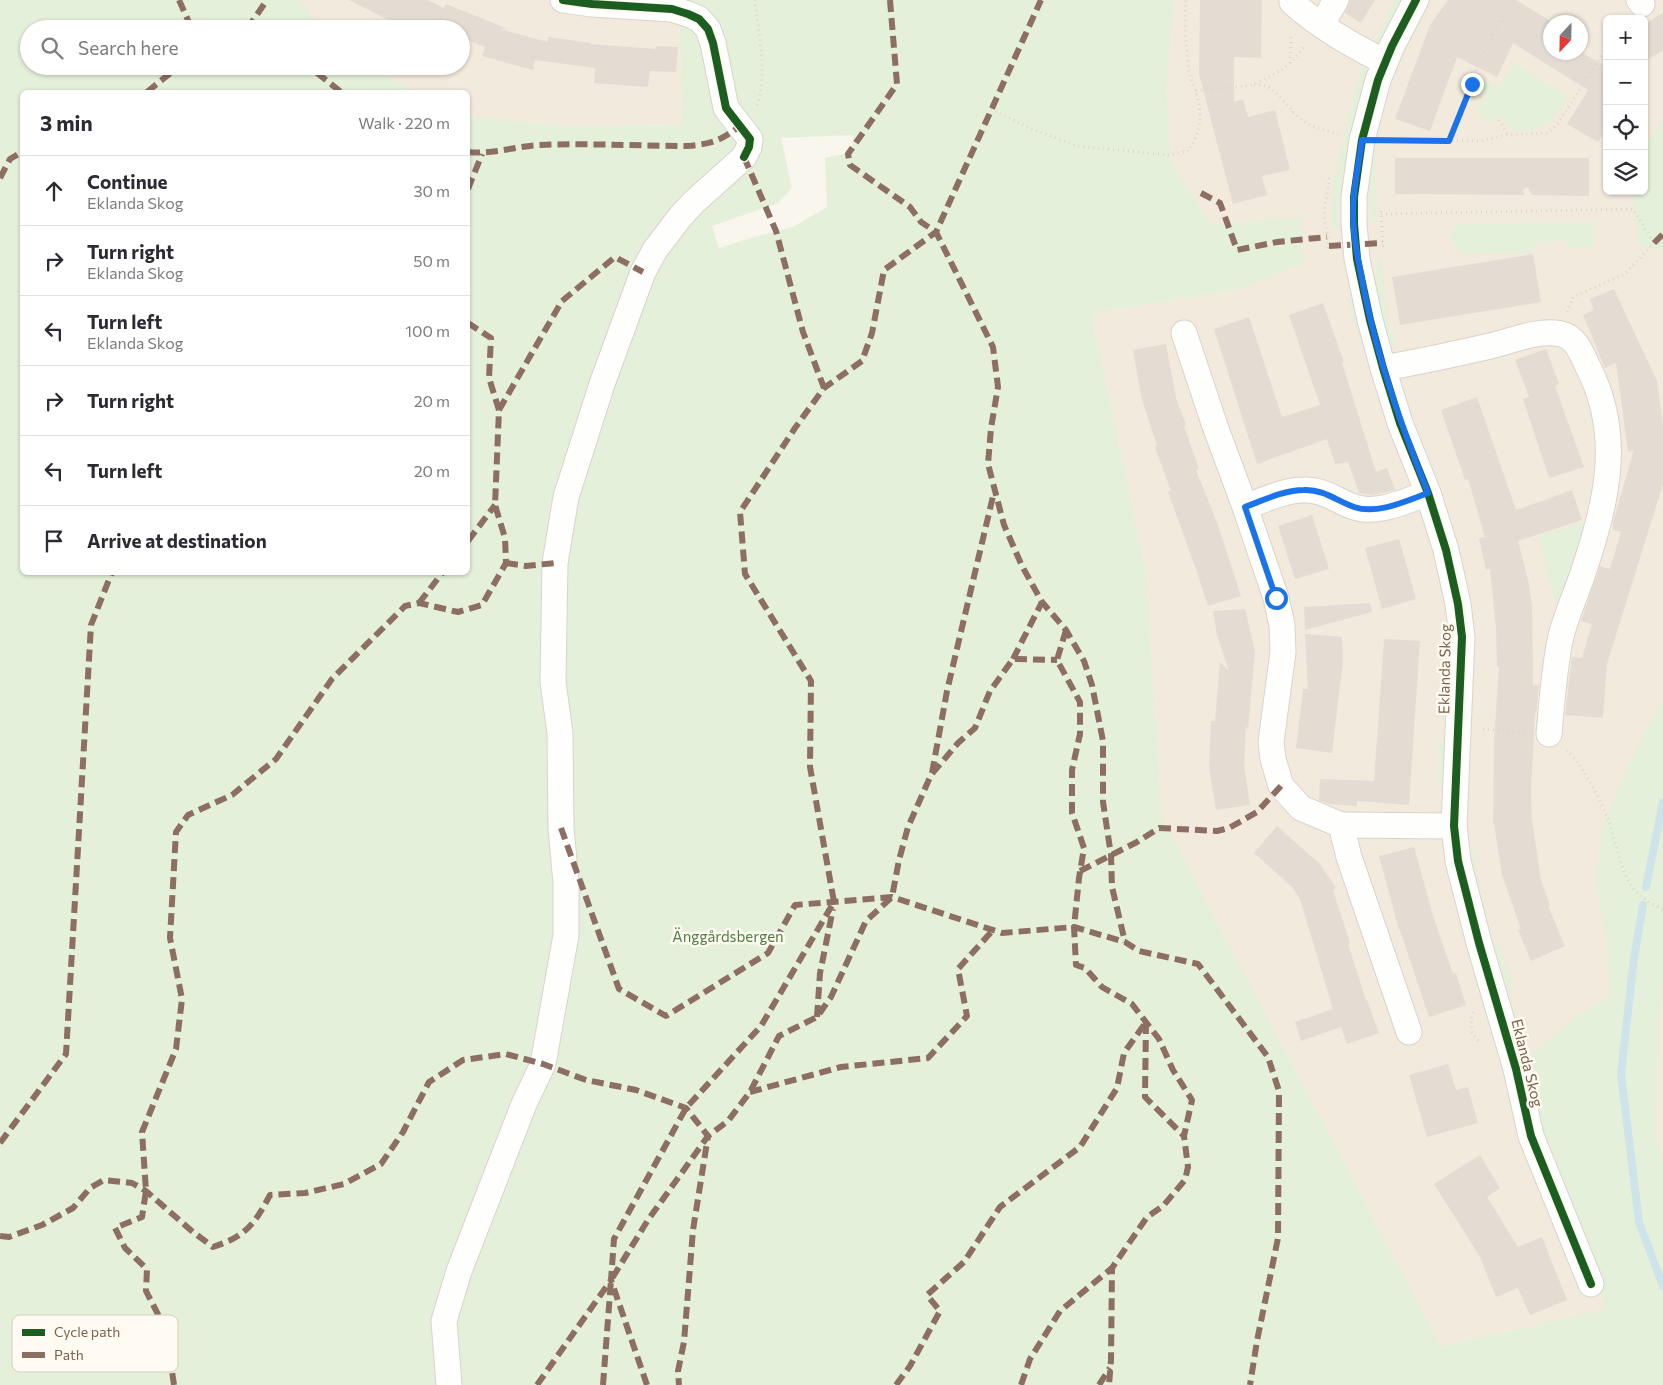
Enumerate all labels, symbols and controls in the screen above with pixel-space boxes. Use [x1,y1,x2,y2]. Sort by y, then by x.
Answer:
north arrow [1543,15,1588,60]
map controls [1603,15,1648,195]
button: + [1603,15,1648,60]
search box [20,20,470,75]
icon: search [38,34,66,62]
text: Search here [78,36,178,59]
button: − [1603,60,1648,105]
route end [1461,73,1484,96]
button: locate [1603,105,1648,150]
text: 3 min [40,110,93,135]
text: Walk · 220 m [358,113,450,132]
button: layers [1603,150,1648,195]
text: Continue [87,170,167,193]
icon: ahead [40,177,68,205]
text: 30 m [413,181,450,200]
text: Eklanda Skog [87,193,183,212]
text: Turn right [87,240,174,263]
icon: right [40,247,68,275]
text: 50 m [413,251,450,270]
text: Eklanda Skog [87,263,183,282]
text: Turn left [87,310,162,333]
icon: left [40,317,68,345]
text: 100 m [405,321,450,340]
text: Eklanda Skog [87,333,183,352]
icon: right [40,387,68,415]
text: Turn right [87,389,174,412]
text: 20 m [414,391,450,410]
icon: left [40,457,68,485]
text: Turn left [87,459,162,482]
text: 20 m [414,461,450,480]
icon: arrive [40,527,68,555]
text: Arrive at destination [87,529,267,552]
route start [1265,587,1288,610]
street label: Eklanda Skog [1434,624,1454,714]
park label: Änggårdsbergen [672,927,784,945]
street label: Eklanda Skog [1508,1017,1548,1109]
legend [12,1315,178,1372]
text: Cycle path [54,1323,120,1340]
text: Path [54,1346,84,1363]

